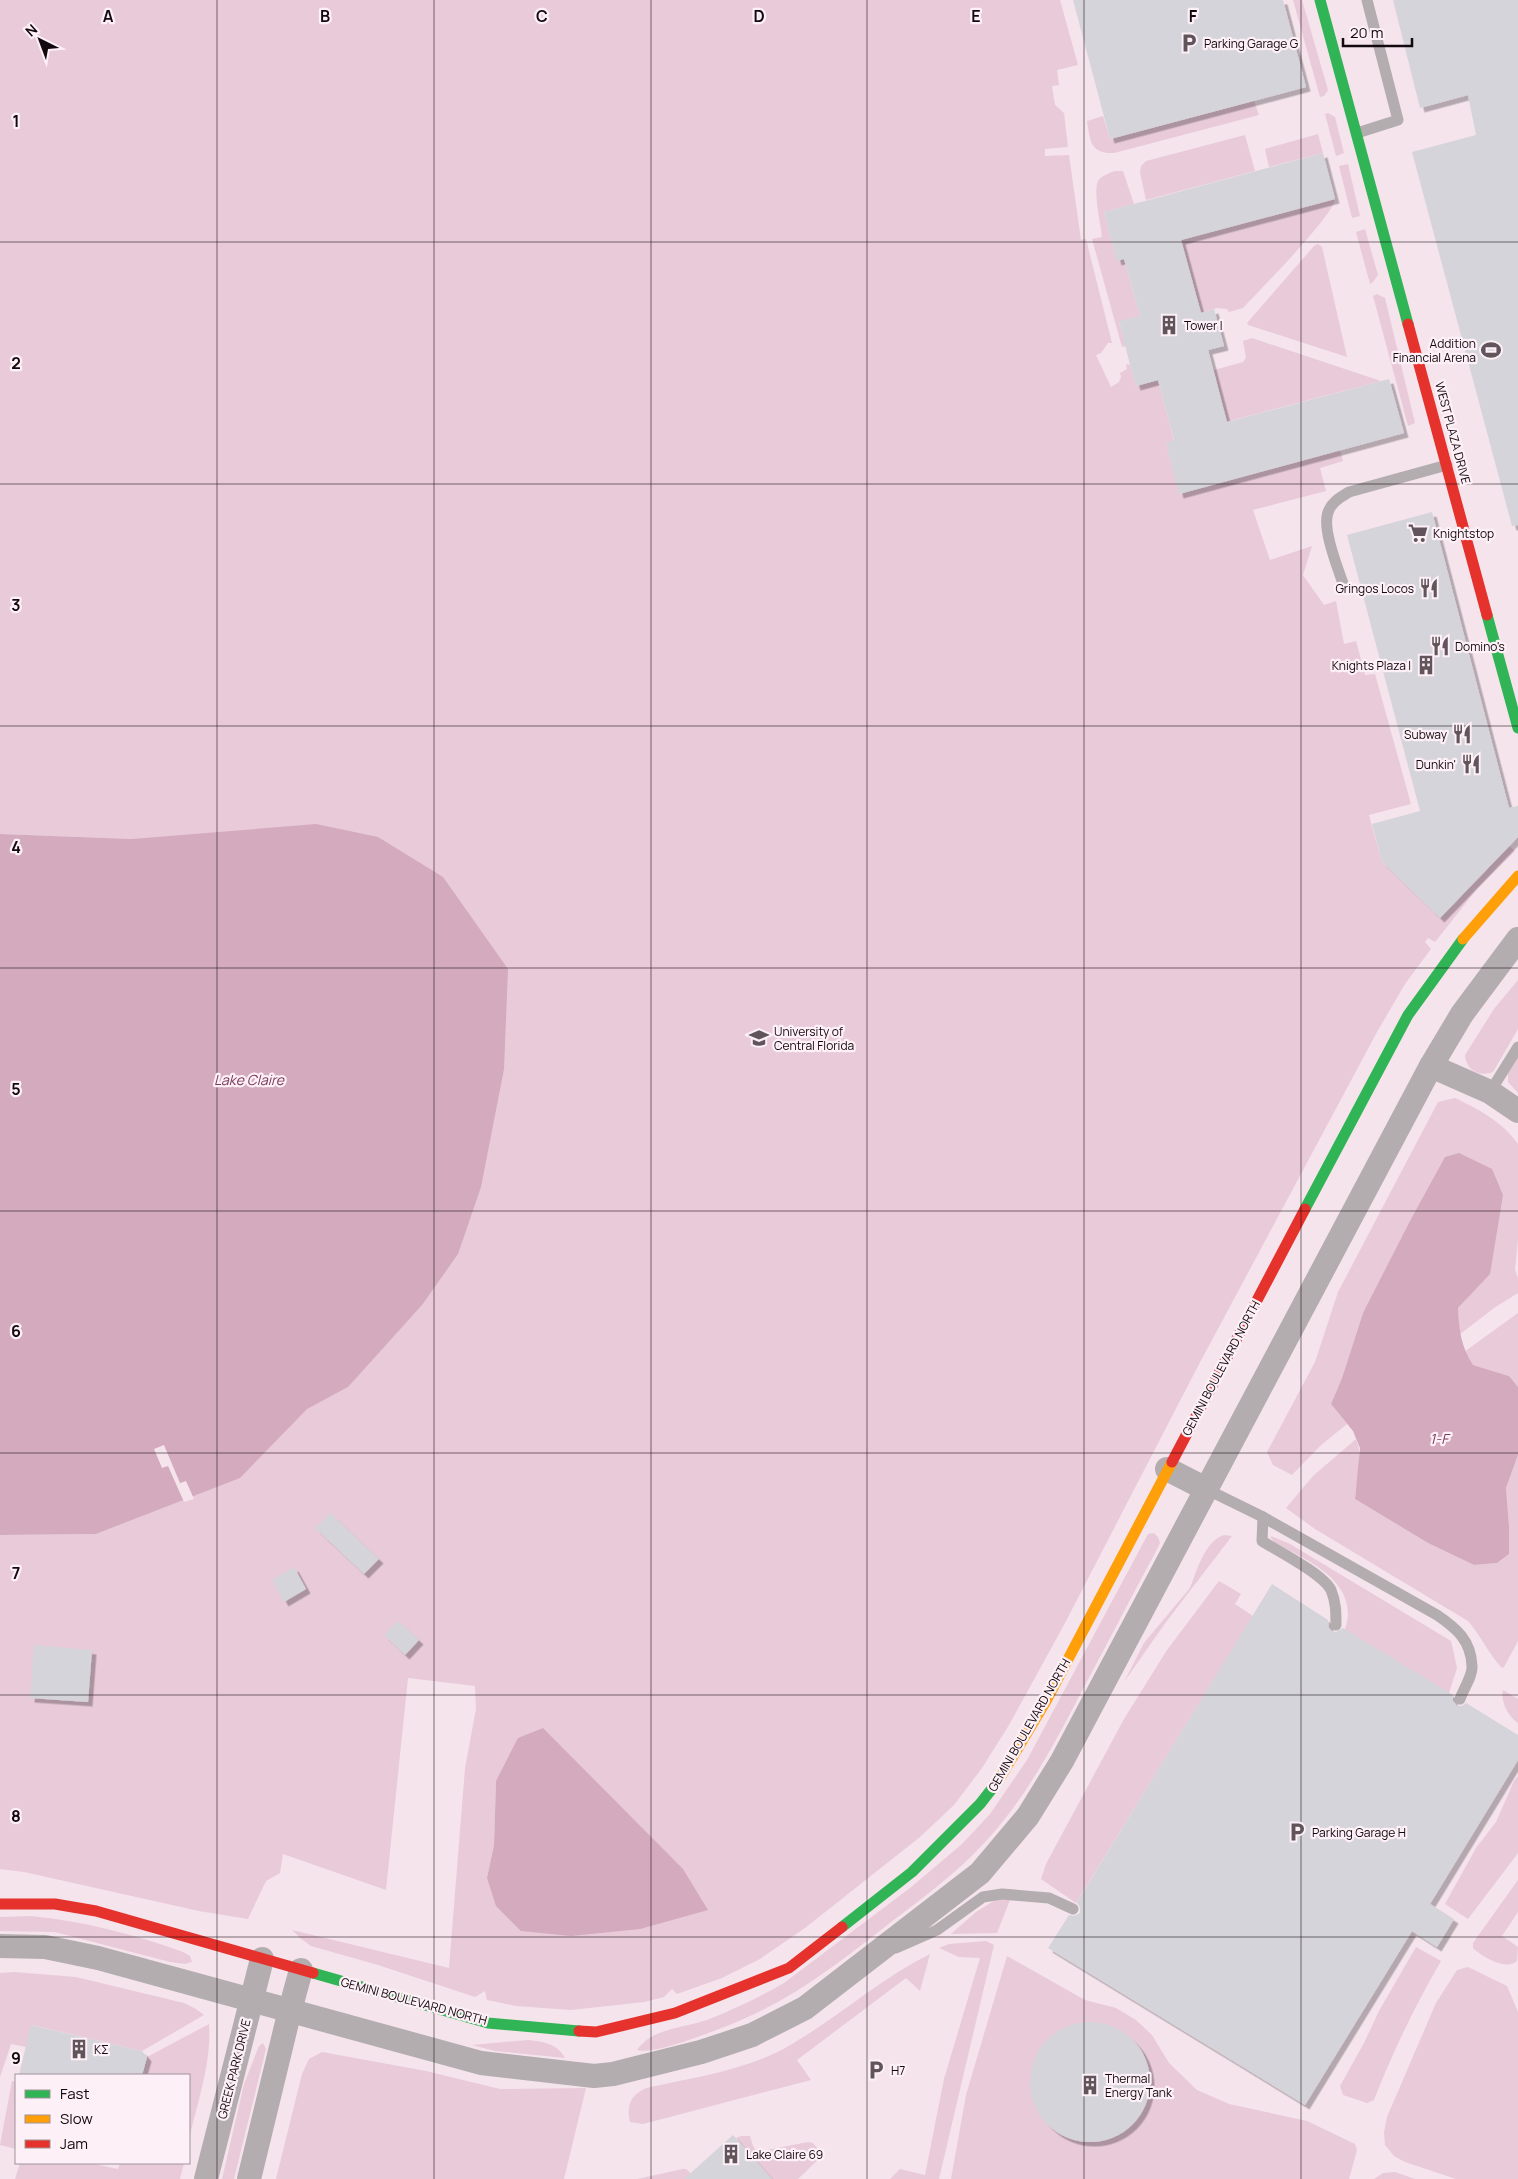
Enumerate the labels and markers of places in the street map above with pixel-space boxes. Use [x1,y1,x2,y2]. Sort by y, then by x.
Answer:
parking icon: Parking Garage G [1178,32,1200,54]
place label: Parking Garage G [1204,35,1299,52]
building icon: Tower I [1158,314,1180,336]
place label: Tower I [1184,317,1223,334]
place label: Addition Financial Arena [1393,335,1476,366]
sports icon: Addition Financial Arena [1480,339,1502,361]
supermarket icon: Knightstop [1407,522,1429,544]
place label: Knightstop [1433,525,1494,542]
restaurant icon: Gringos Locos [1418,577,1440,599]
place label: Gringos Locos [1335,580,1414,597]
restaurant icon: Domino's [1429,635,1451,657]
place label: Domino's [1455,638,1505,655]
building icon: Knights Plaza I [1415,654,1437,676]
place label: Knights Plaza I [1332,657,1411,674]
restaurant icon: Subway [1451,723,1473,745]
place label: Subway [1404,726,1448,743]
restaurant icon: Dunkin' [1460,753,1482,775]
place label: Dunkin' [1416,756,1456,773]
place label: University of Central Florida [774,1023,854,1054]
school or university icon: University of Central Florida [748,1027,770,1049]
parking icon: Parking Garage H [1286,1821,1308,1843]
place label: Parking Garage H [1312,1824,1406,1841]
building icon: ΚΣ [68,2038,90,2060]
place label: ΚΣ [94,2041,109,2058]
parking icon: H7 [865,2059,887,2081]
place label: H7 [891,2062,905,2079]
place label: Thermal Energy Tank [1105,2070,1173,2101]
building icon: Thermal Energy Tank [1079,2074,1101,2096]
building icon: Lake Claire 69 [720,2143,742,2165]
place label: Lake Claire 69 [746,2146,823,2163]

